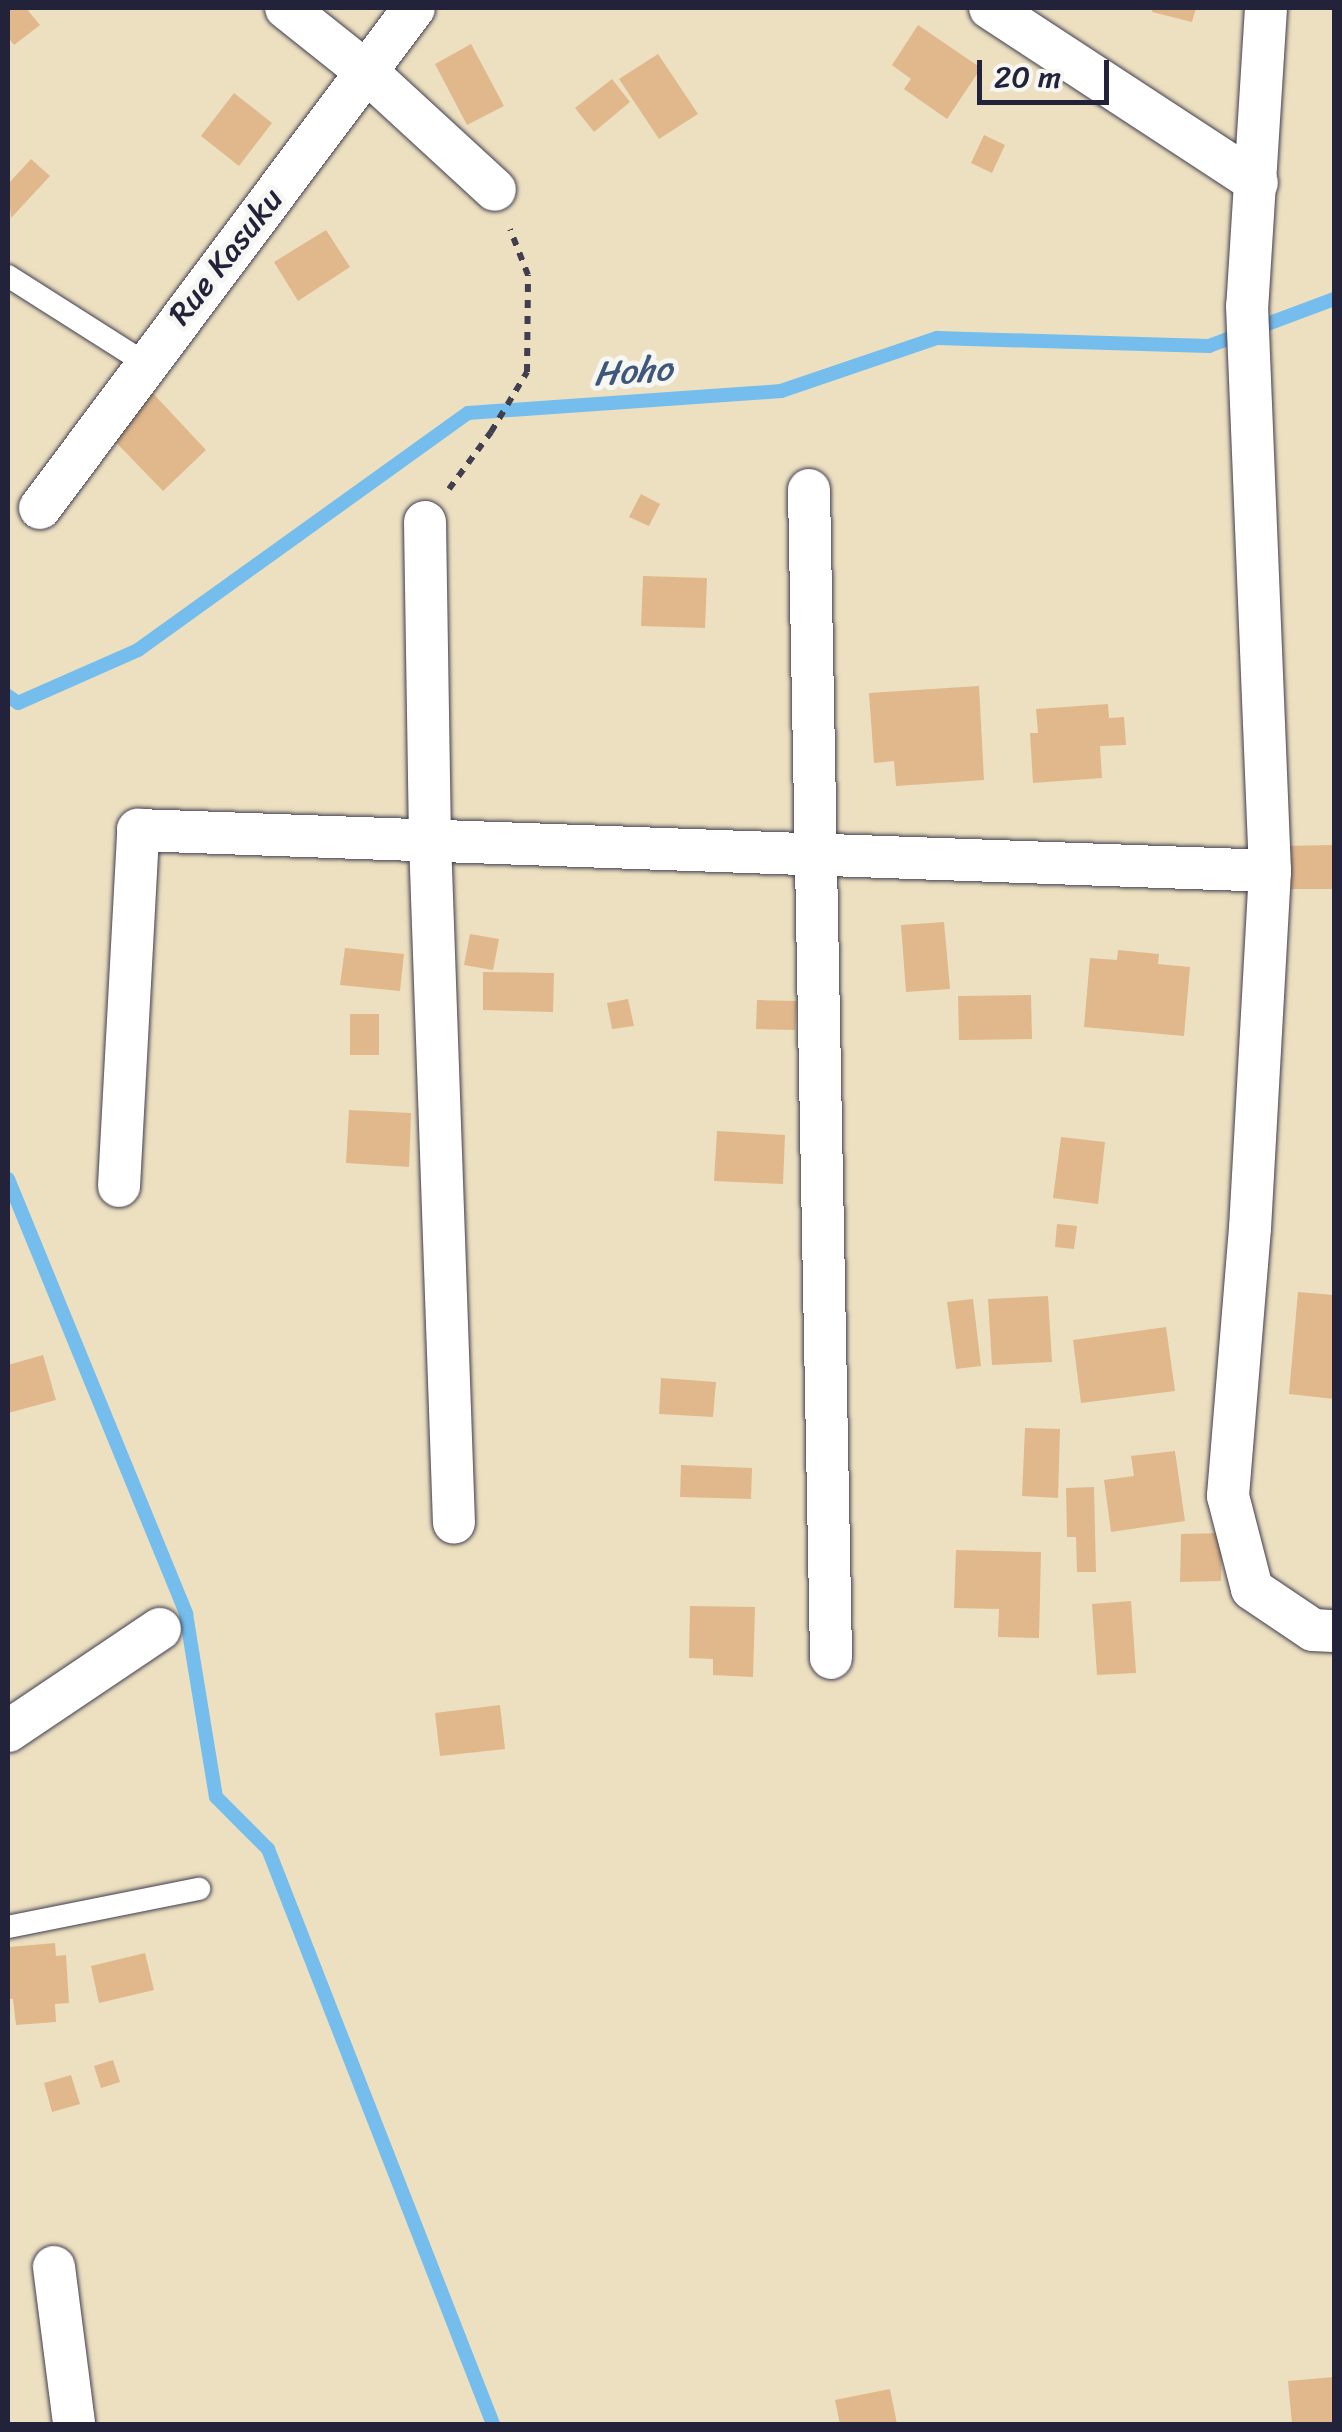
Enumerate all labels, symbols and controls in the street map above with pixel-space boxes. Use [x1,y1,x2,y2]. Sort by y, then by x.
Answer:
scale bar [982,40,1114,102]
text: 20 m [994,50,1061,104]
street label: Rue Kasuku [161,181,291,333]
water label: Hoho [592,347,674,395]

